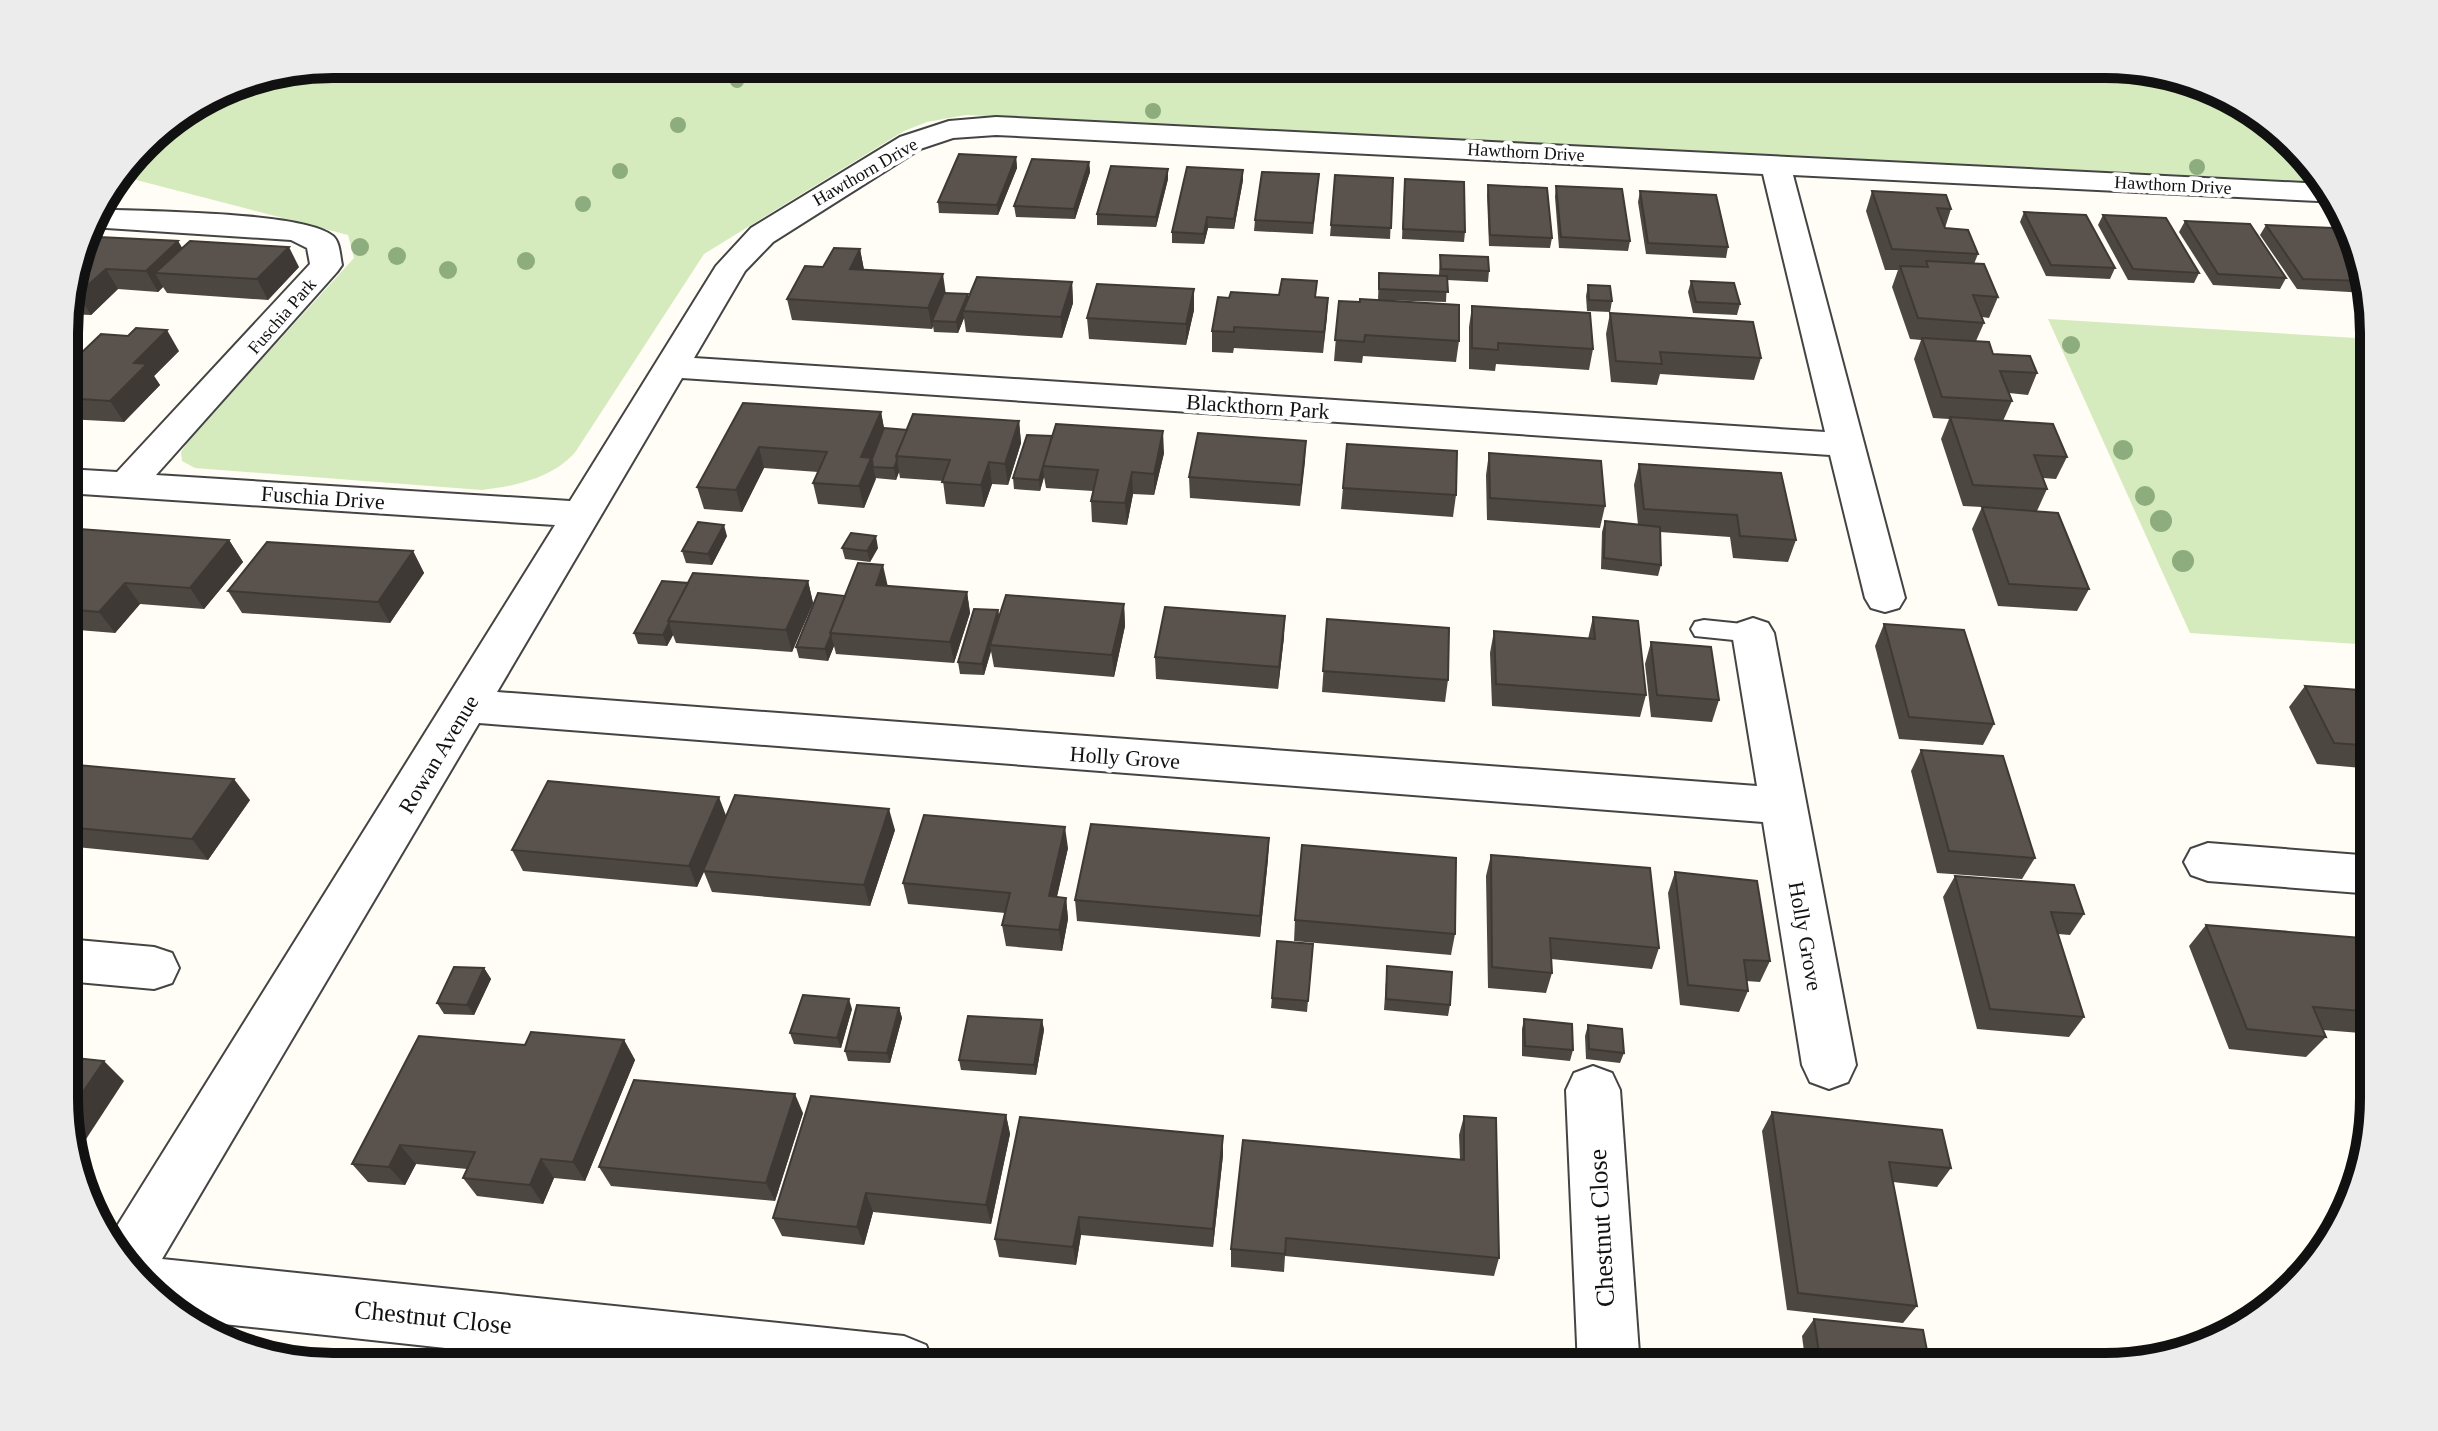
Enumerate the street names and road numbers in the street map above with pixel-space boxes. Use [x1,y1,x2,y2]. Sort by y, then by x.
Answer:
street label: Hawthorn Drive [809,134,921,210]
street label: Hawthorn Drive [1467,139,1585,165]
street label: Hawthorn Drive [2114,172,2232,198]
street label: Fuschia Park [244,274,320,358]
street label: Blackthorn Park [1185,389,1330,424]
street label: Fuschia Drive [260,481,386,514]
street label: Rowan Avenue [393,691,483,818]
street label: Holly Grove [1069,741,1181,774]
street label: Holly Grove [1784,879,1827,993]
street label: Chestnut Close [1583,1148,1620,1308]
street label: Chestnut Close [353,1295,513,1340]

